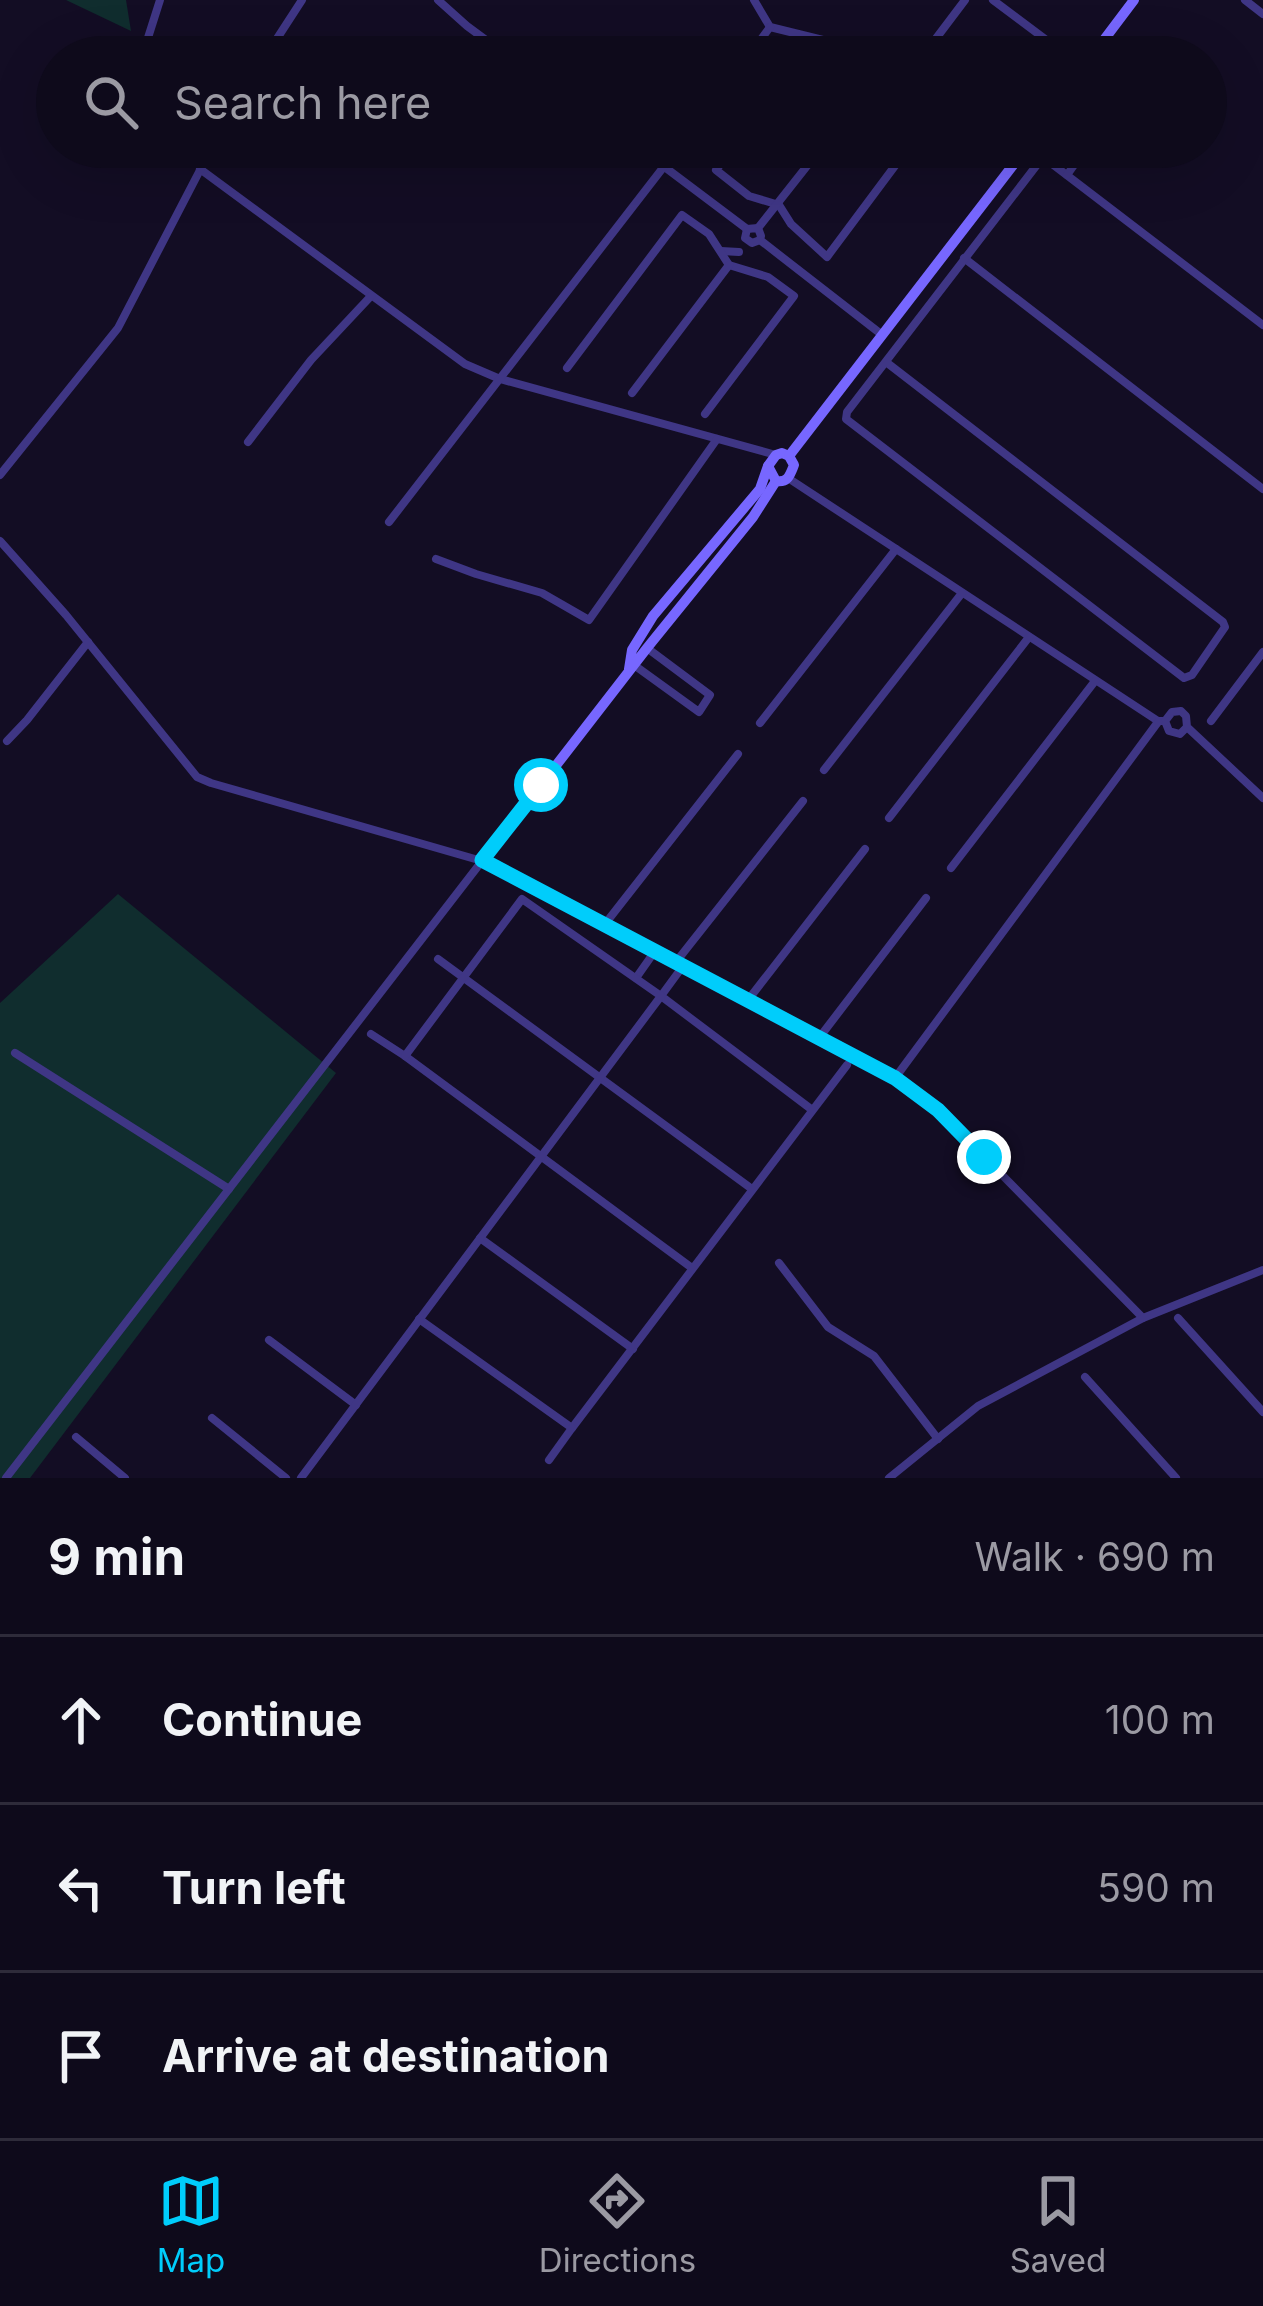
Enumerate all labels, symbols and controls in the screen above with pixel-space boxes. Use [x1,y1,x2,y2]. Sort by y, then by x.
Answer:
search box [36,36,1227,168]
icon: search [78,69,144,135]
text: Search here [174,75,431,130]
route start [514,758,568,812]
route end [957,1130,1011,1184]
text: 9 min [48,1526,185,1587]
text: Walk · 690 m [975,1533,1215,1580]
icon: ahead [48,1687,114,1753]
text: Continue [162,1692,362,1747]
text: 100 m [1105,1696,1215,1743]
icon: left [48,1855,114,1921]
text: Turn left [162,1860,346,1915]
text: 590 m [1097,1864,1215,1911]
icon: arrive [48,2023,114,2089]
text: Arrive at destination [162,2028,609,2083]
tab: Map [157,2168,225,2280]
tab: Directions [539,2168,696,2280]
tab: Saved [1010,2168,1106,2280]

